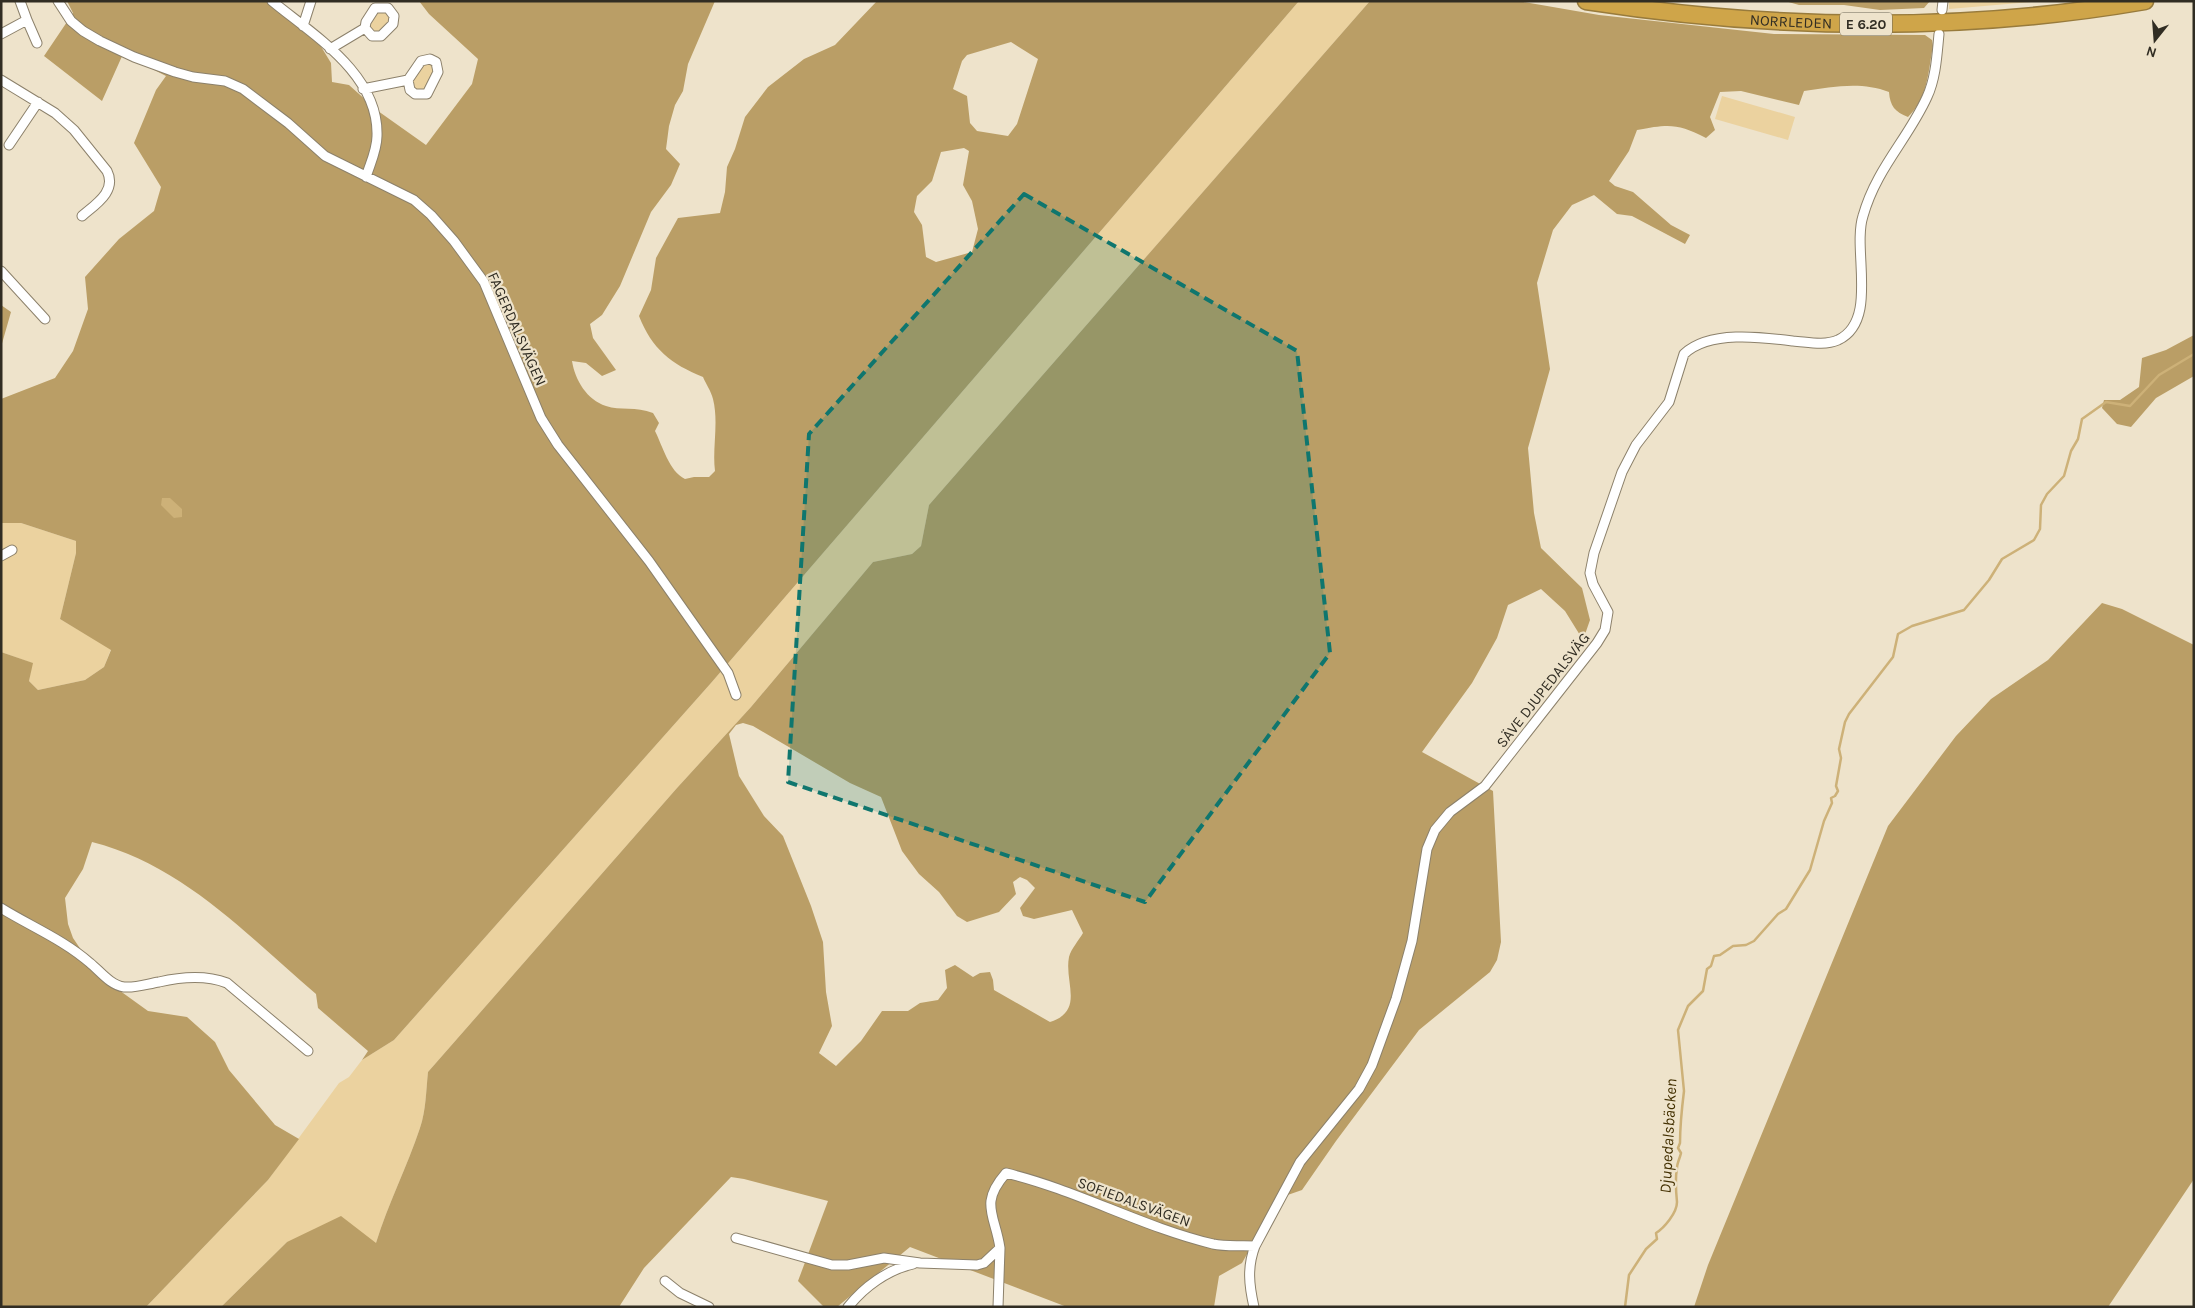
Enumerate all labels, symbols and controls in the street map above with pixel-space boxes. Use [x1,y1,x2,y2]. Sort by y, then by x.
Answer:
street label: NORRLEDEN [1749,11,1832,32]
road number: E 6.20 [1840,12,1892,36]
north arrow [2130,15,2180,65]
text: N [2144,42,2159,62]
street label: FAGERDALSVÄGEN [484,269,550,389]
street label: SÄVE DJUPEDALSVÄG [1492,629,1594,751]
water label: Djupedalsbäcken [1656,1078,1680,1194]
street label: SOFIEDALSVÄGEN [1075,1173,1193,1231]

